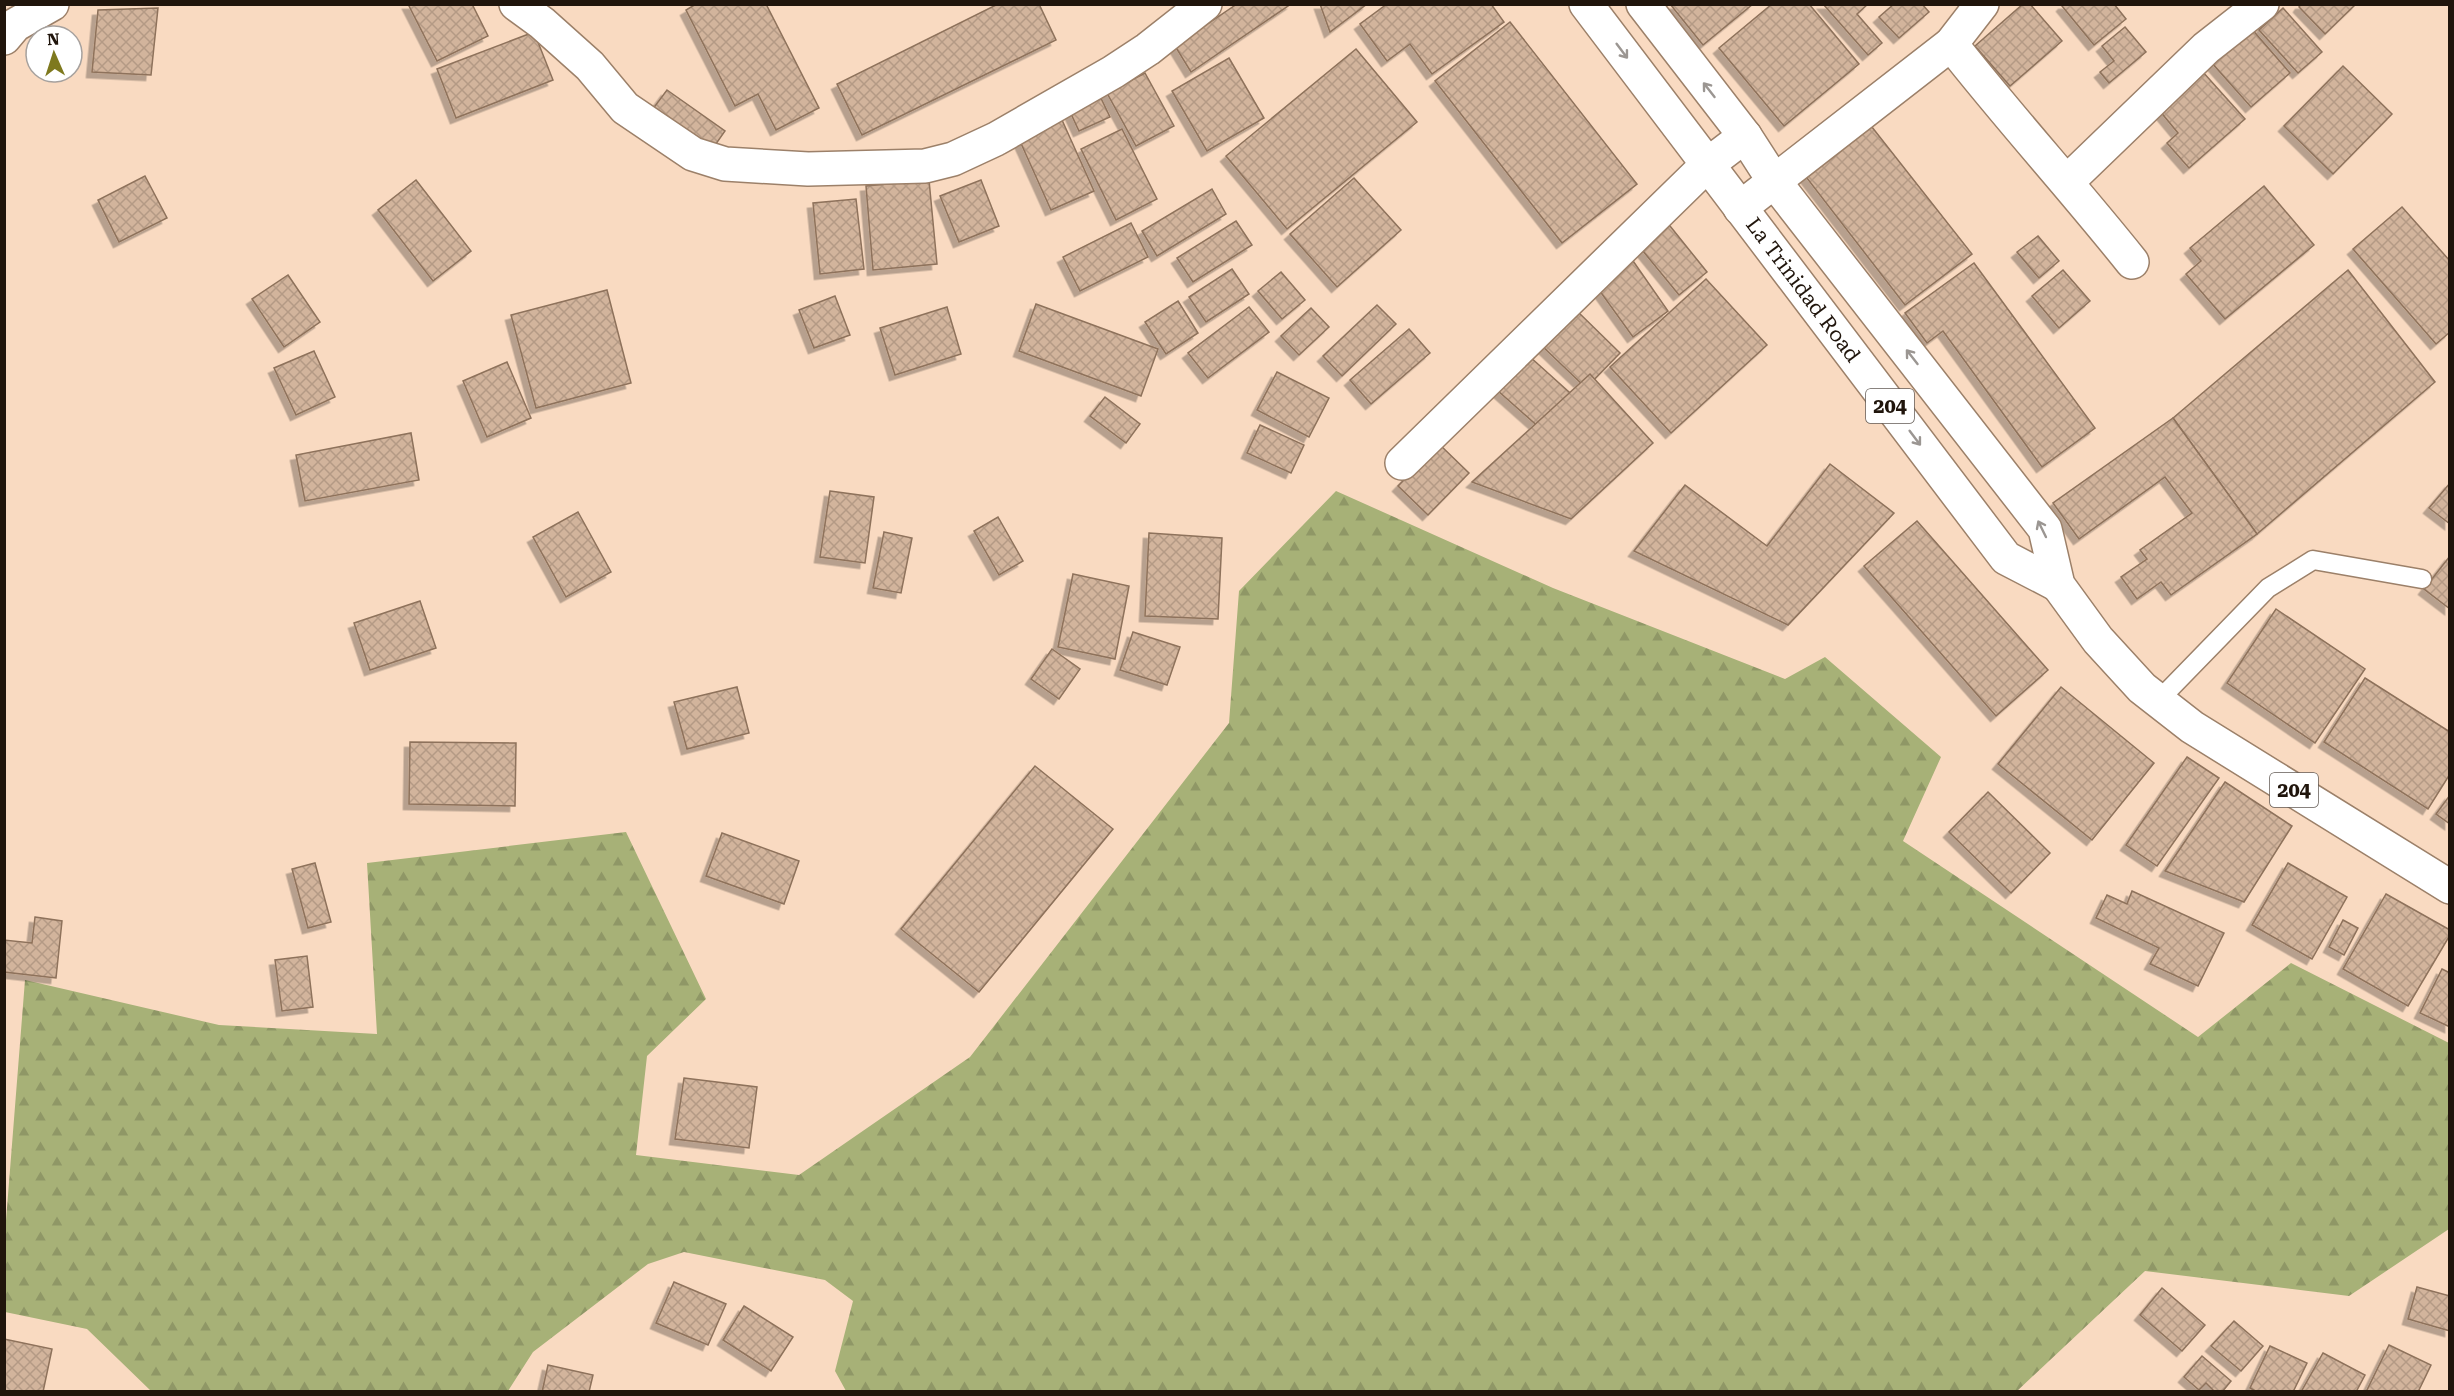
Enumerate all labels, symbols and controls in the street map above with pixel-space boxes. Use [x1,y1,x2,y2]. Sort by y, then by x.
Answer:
north arrow [24,24,84,84]
text: N [47,30,60,49]
one-way arrow [1615,43,1628,59]
one-way arrow [1702,82,1715,98]
street label: La Trinidad Road [1741,213,1865,367]
one-way arrow [1905,349,1918,365]
road number: 204 [1866,389,1914,423]
one-way arrow [1908,430,1921,446]
one-way arrow [2036,520,2048,538]
road number: 204 [2270,773,2318,807]

